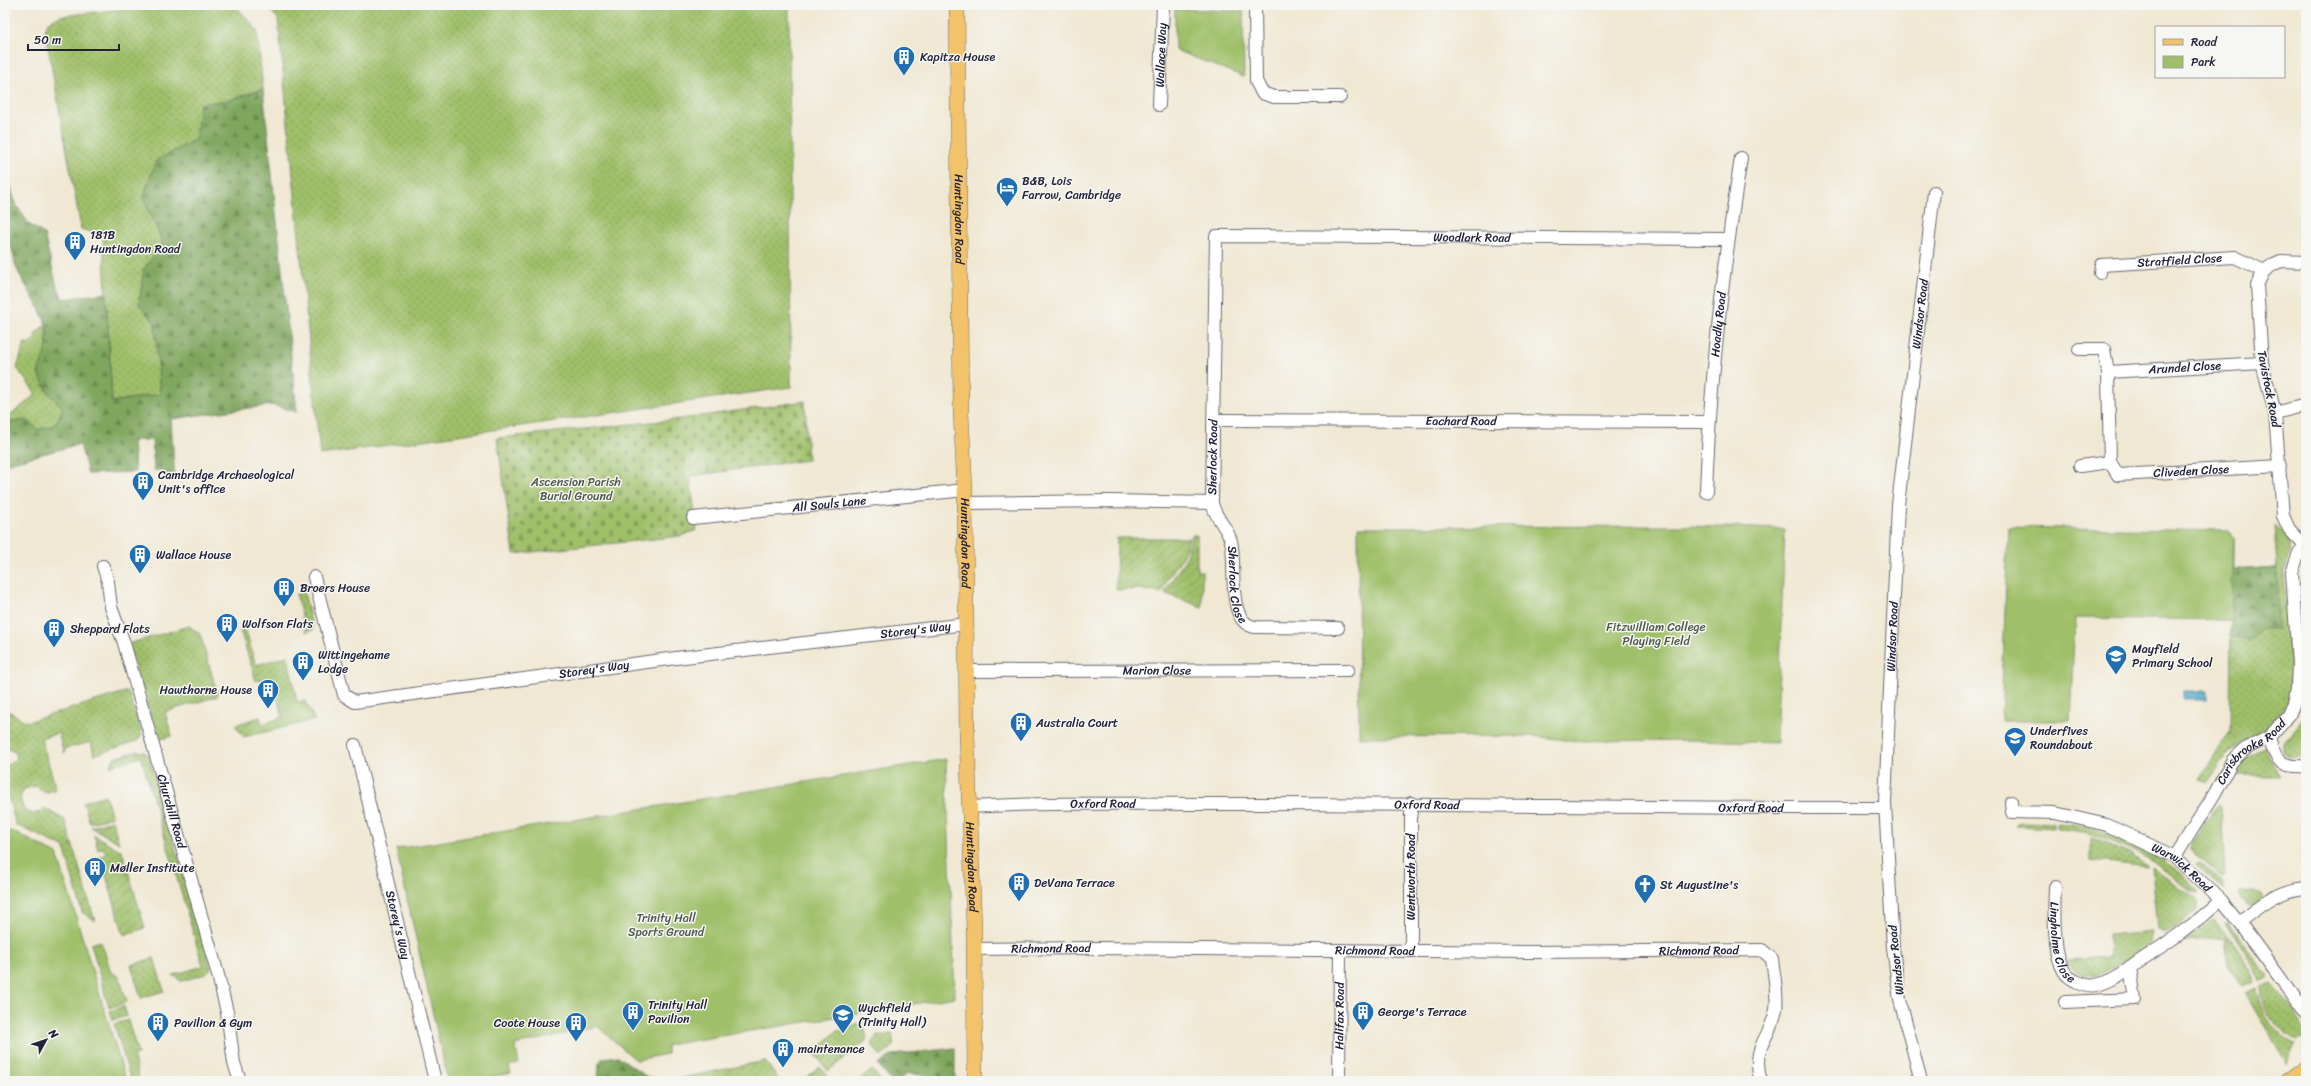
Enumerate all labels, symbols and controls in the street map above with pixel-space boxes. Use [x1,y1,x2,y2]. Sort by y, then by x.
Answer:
street label: Wallace Way [1149,22,1173,88]
scale bar [28,26,119,52]
legend [2155,26,2285,78]
text: 50 m [34,29,61,51]
text: Road [2191,31,2218,53]
building icon: Kapitza House [891,44,917,77]
place label: Kapitza House [920,46,996,68]
text: Park [2191,51,2216,73]
place label: B&B, Lois Farrow, Cambridge [1022,170,1121,206]
street label: Huntingdon Road [948,174,971,266]
hotel icon: B&B, Lois Farrow, Cambridge [994,175,1020,208]
place label: 181B Huntingdon Road [90,224,182,260]
street label: Woodlark Road [1433,226,1511,249]
building icon: 181B Huntingdon Road [62,229,88,262]
street label: Stratfield Close [2137,247,2223,274]
street label: Windsor Road [1905,277,1935,350]
street label: Hoadly Road [1704,289,1733,358]
street label: Tavistock Road [2251,349,2287,430]
street label: Arundel Close [2147,354,2222,381]
street label: Eachard Road [1425,410,1497,432]
street label: Sherlock Road [1201,418,1224,495]
street label: Cliveden Close [2153,458,2230,484]
place label: Cambridge Archaeological Unit's office [158,464,295,500]
building icon: Cambridge Archaeological Unit's office [130,469,156,502]
park label: Ascension Parish Burial Ground [530,471,621,507]
street label: All Souls Lane [790,489,867,519]
street label: Huntingdon Road [954,498,977,590]
building icon: Wallace House [127,542,153,575]
place label: Wallace House [156,544,232,566]
street label: Sherlock Close [1221,545,1253,629]
building icon: Broers House [271,575,297,608]
place label: Broers House [300,577,370,599]
street label: Windsor Road [1880,600,1905,672]
building icon: Wolfson Flats [214,611,240,644]
place label: Wolfson Flats [242,613,313,635]
street label: Storey's Way [879,615,953,645]
building icon: Sheppard Flats [41,616,67,649]
park label: Fitzwilliam College Playing Field [1606,616,1706,652]
place label: Sheppard Flats [70,618,150,640]
place label: Mayfield Primary School [2132,638,2213,674]
school or university icon: Mayfield Primary School [2103,643,2129,676]
place label: Wittingehame Lodge [318,644,390,680]
building icon: Wittingehame Lodge [290,649,316,682]
street label: Storey's Way [557,653,631,685]
street label: Marion Close [1123,659,1191,682]
building icon: Hawthorne House [255,677,281,710]
place label: Hawthorne House [160,679,252,701]
building icon: Australia Court [1008,710,1034,743]
place label: Australia Court [1035,712,1118,734]
street label: Carisbrooke Road [2210,713,2292,789]
place label: Underfives Roundabout [2030,720,2093,756]
school or university icon: Underfives Roundabout [2002,725,2028,758]
street label: Churchill Road [151,771,193,853]
street label: Oxford Road [1070,793,1136,815]
street label: Oxford Road [1394,793,1460,816]
street label: Oxford Road [1718,797,1784,819]
street label: Huntingdon Road [959,821,984,914]
street label: Wentworth Road [1400,832,1422,920]
street label: Warwick Road [2148,836,2218,898]
building icon: Møller Institute [82,855,108,888]
place label: Møller Institute [110,857,195,879]
building icon: DeVana Terrace [1006,870,1032,903]
place label: DeVana Terrace [1034,872,1115,894]
church icon: St Augustine's [1632,872,1658,905]
place label: St Augustine's [1660,874,1738,896]
street label: Storey's Way [379,888,417,963]
street label: Lingholme Close [2043,902,2080,989]
park label: Trinity Hall Sports Ground [628,907,706,943]
street label: Windsor Road [1881,923,1911,996]
street label: Richmond Road [1011,937,1092,960]
street label: Richmond Road [1335,939,1416,962]
street label: Richmond Road [1659,939,1740,962]
street label: Halifax Road [1328,980,1351,1050]
place label: Trinity Hall Pavilion [648,994,708,1030]
place label: Wychfield (Trinity Hall) [858,997,926,1033]
building icon: Trinity Hall Pavilion [620,999,646,1032]
building icon: George's Terrace [1350,999,1376,1032]
place label: George's Terrace [1378,1001,1467,1023]
school or university icon: Wychfield (Trinity Hall) [830,1002,856,1035]
building icon: Pavilion & Gym [145,1010,171,1043]
building icon: Coote House [563,1010,589,1043]
place label: Pavilion & Gym [174,1012,252,1034]
place label: Coote House [494,1012,560,1034]
north arrow [26,1020,66,1060]
text: N [43,1024,63,1043]
building icon: maintenance [770,1036,796,1069]
place label: maintenance [798,1038,865,1060]

